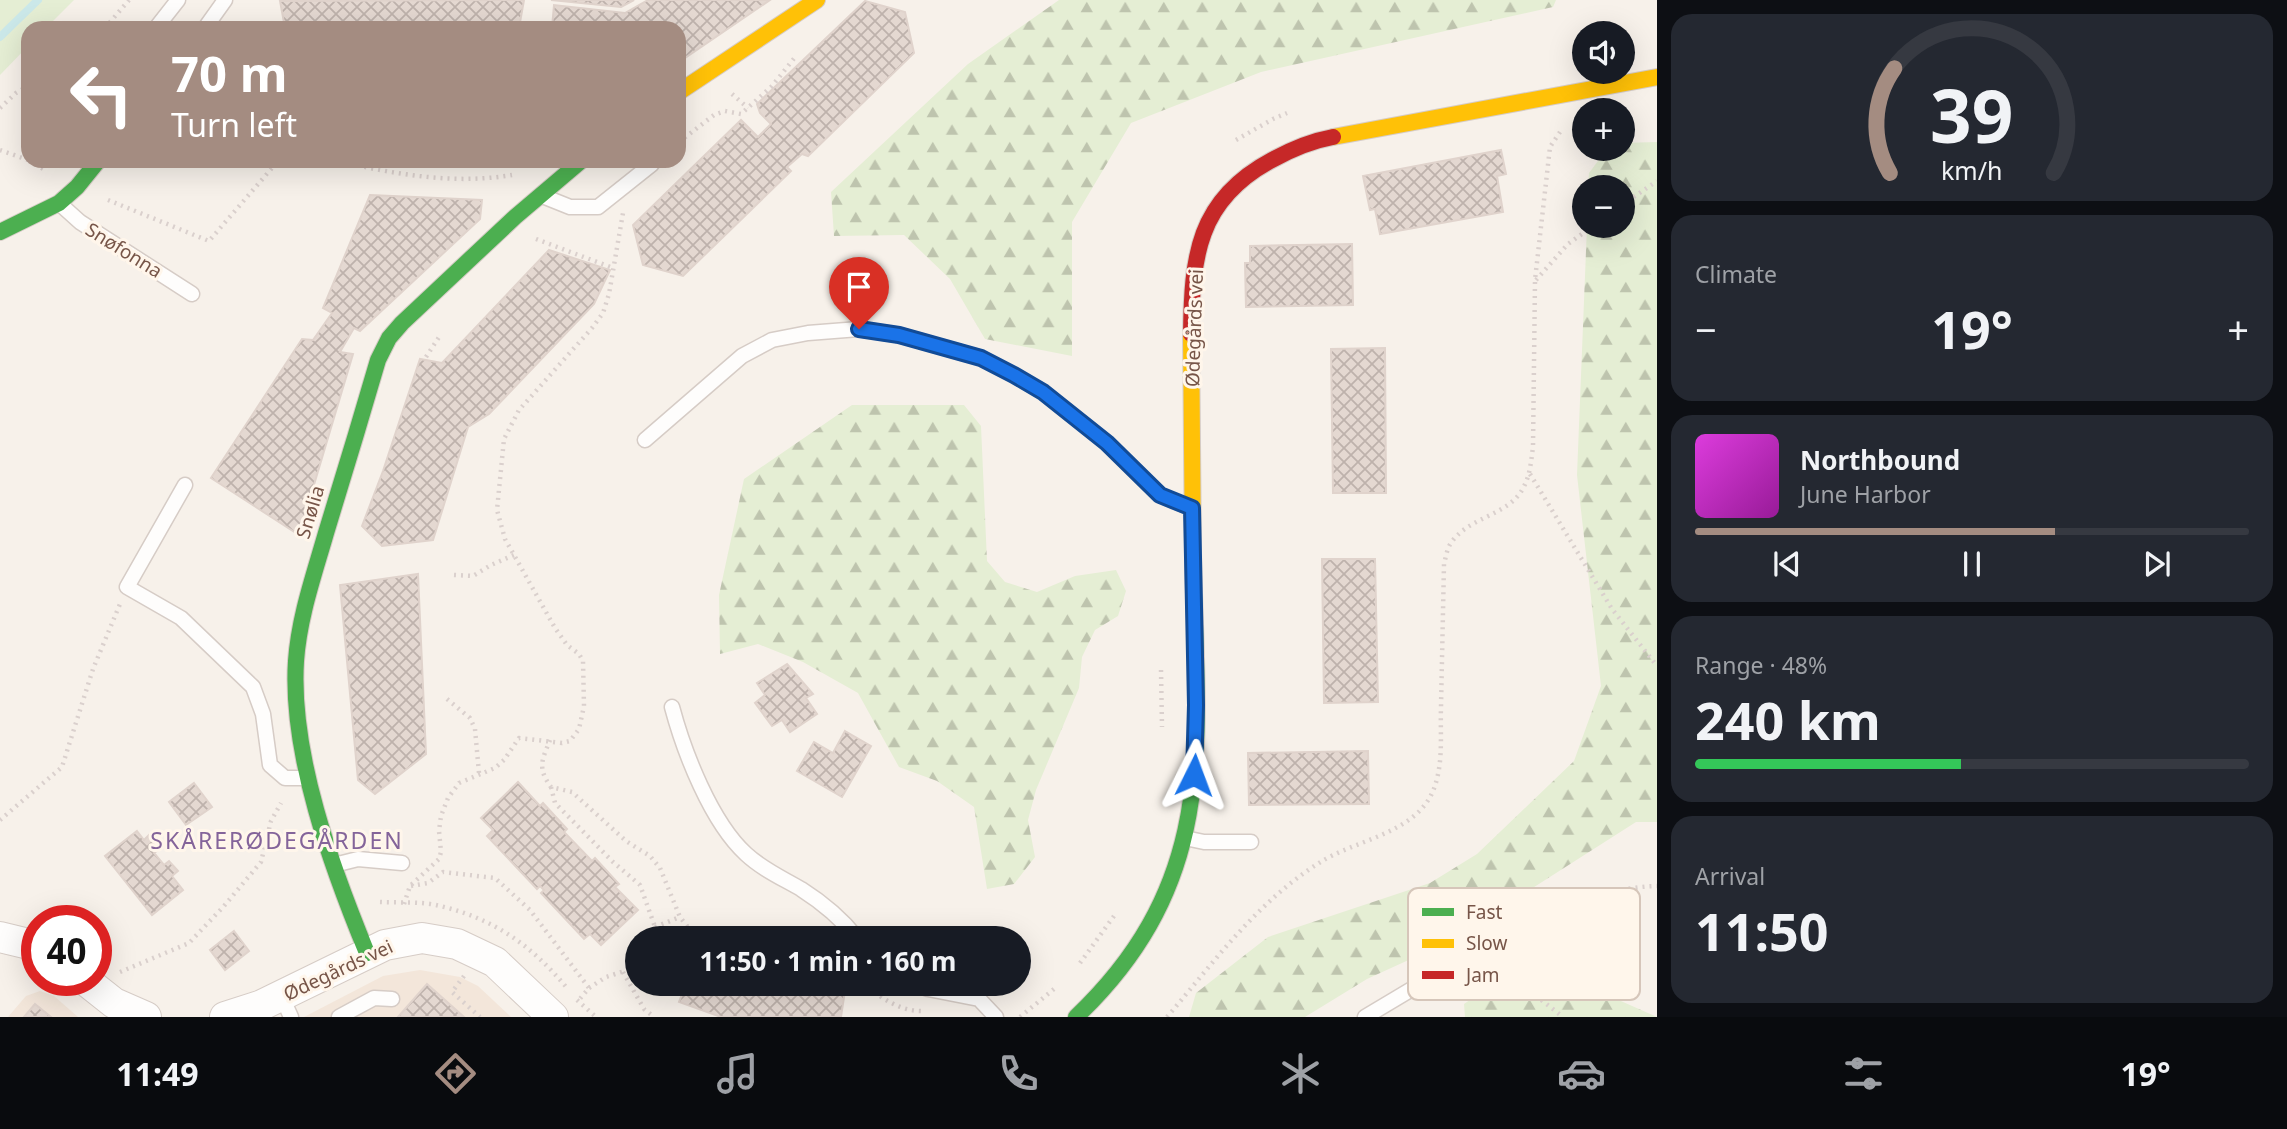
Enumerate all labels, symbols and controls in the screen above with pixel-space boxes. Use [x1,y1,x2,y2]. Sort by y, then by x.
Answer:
map controls [1572,21,1635,238]
button: sound [1572,21,1635,84]
text: 70 m [171,40,288,106]
icon: left [56,49,147,140]
text: 39 [1930,66,2014,165]
button: + [1572,98,1635,161]
text: Turn left [171,103,297,146]
text: km/h [1941,153,2003,187]
button: − [1572,175,1635,238]
street label: Snøfonna [81,216,167,284]
pin [829,257,889,329]
text: Climate [1695,258,1777,290]
icon: arrive [840,268,878,306]
street label: Ødegårds vei [1179,269,1209,387]
text: 19° [1931,293,2013,364]
text: − [1695,303,1717,355]
text: + [2227,303,2249,355]
text: Northbound [1800,442,1960,478]
text: June Harbor [1800,478,1931,510]
street label: Snølia [290,482,330,542]
icon: previous [1768,545,1806,583]
icon: pause [1953,545,1991,583]
icon: next [2138,545,2176,583]
text: Range · 48% [1695,649,1827,681]
text: 240 km [1695,684,1881,755]
position arrow [1157,738,1231,812]
district label: SKÅRERØDEGÅRDEN [150,824,404,856]
text: Arrival [1695,860,1765,892]
legend [1408,888,1640,1000]
text: 11:50 [1695,895,1829,966]
text: Fast [1466,899,1503,925]
speed limit sign: 40 [21,905,112,996]
text: Slow [1466,930,1507,956]
street label: Ødegårds vei [279,933,397,1007]
text: 11:50 · 1 min · 160 m [700,943,956,979]
text: Jam [1464,962,1500,988]
icon: directions [431,1049,480,1098]
icon: music [713,1049,762,1098]
icon: phone [994,1049,1043,1098]
icon: climate [1276,1049,1325,1098]
icon: car [1557,1049,1606,1098]
icon: filters [1839,1049,1888,1098]
text: 11:49 [116,1052,199,1095]
text: 19° [2120,1052,2171,1095]

